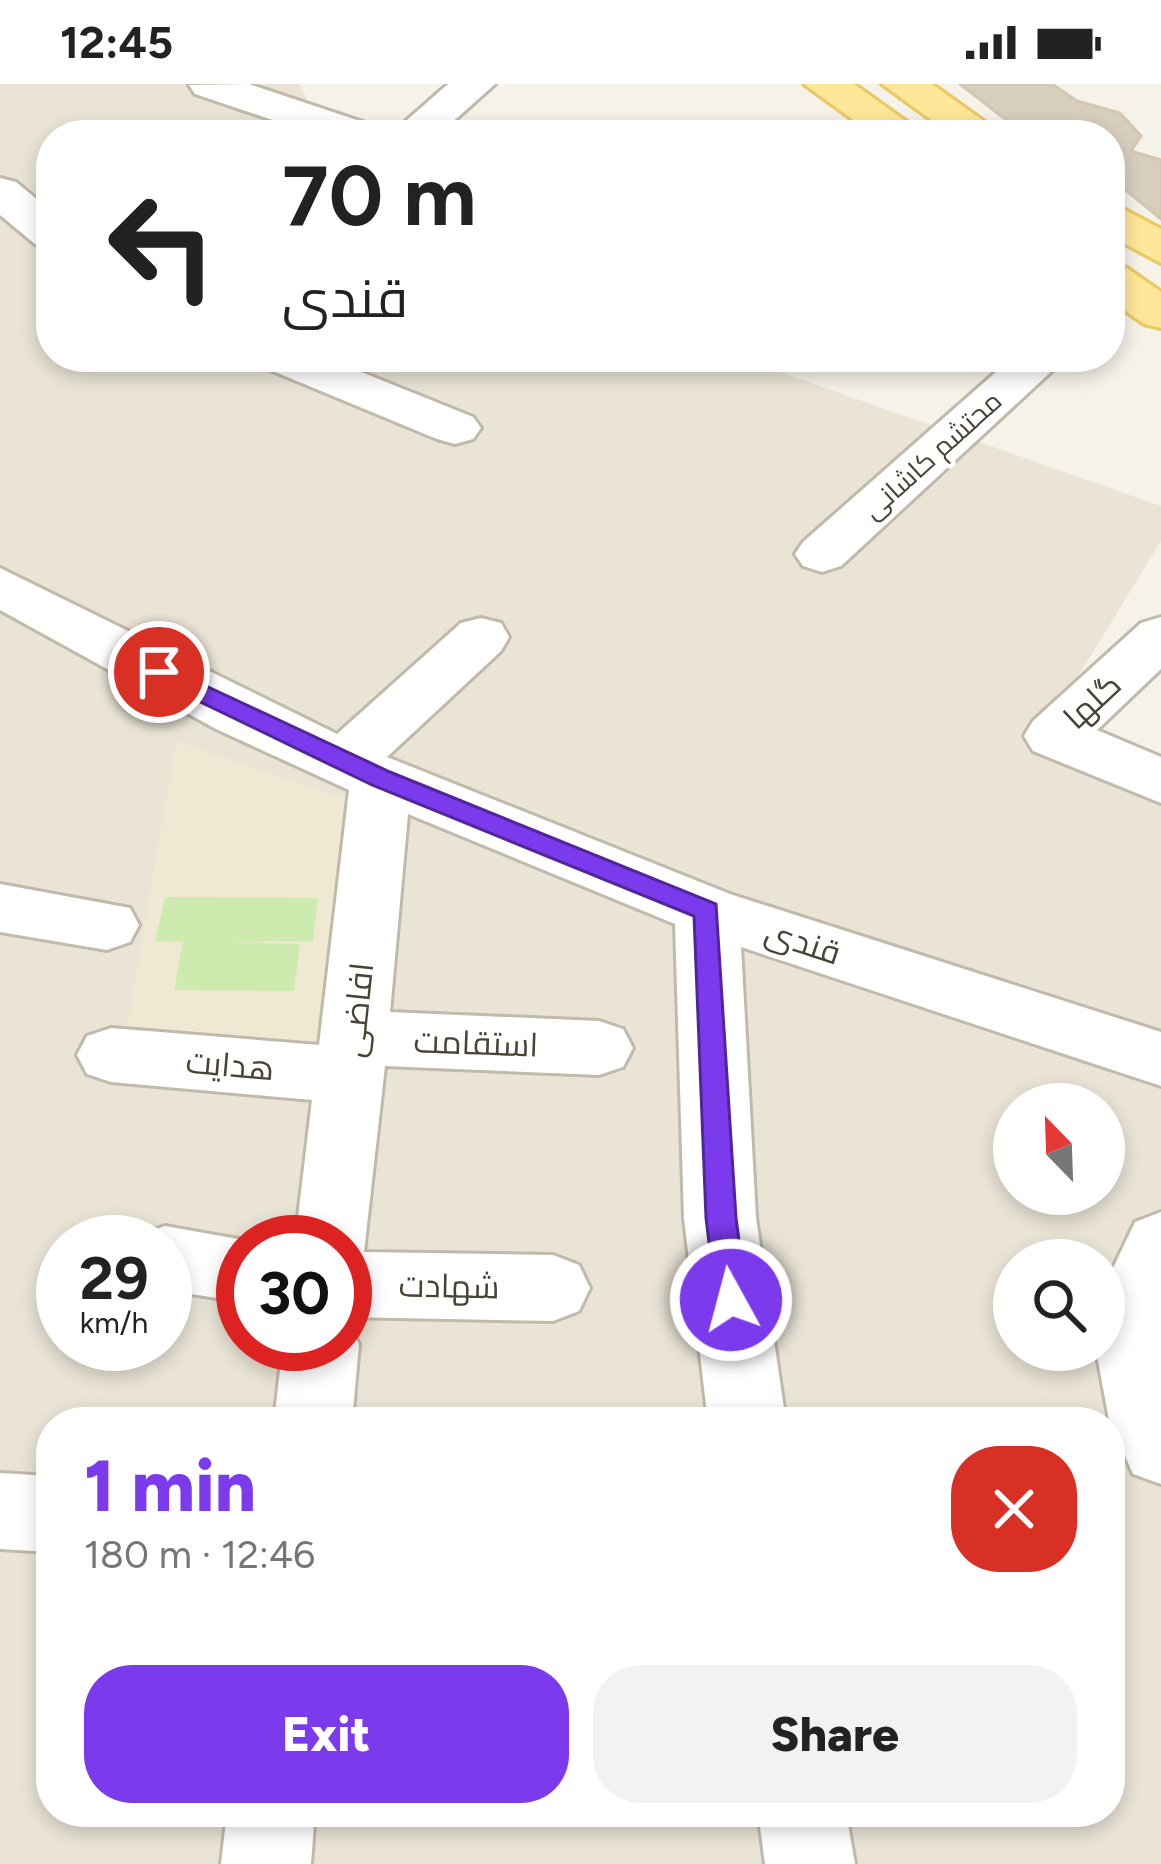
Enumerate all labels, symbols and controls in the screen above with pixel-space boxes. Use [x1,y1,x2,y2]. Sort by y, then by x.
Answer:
text: 12:45 [60,15,173,69]
text: 70 m [282,145,476,246]
icon: left [84,168,240,324]
text: قندی [282,266,408,331]
street label: محتشم کاشانی [856,384,1010,527]
pin [108,621,210,723]
icon: arrive [126,639,192,705]
street label: گلها [1055,665,1129,737]
street label: قندی [760,912,846,972]
street label: افاضی [333,961,382,1059]
street label: استقامت [413,1021,539,1065]
street label: هدایت [184,1042,276,1088]
north arrow [993,1083,1125,1215]
map controls [993,1083,1125,1371]
speed limit sign: 30 [216,1215,372,1371]
position arrow [668,1237,794,1363]
button: search [993,1239,1125,1371]
text: 29 [79,1242,149,1314]
street label: شهادت [398,1266,500,1306]
text: km/h [80,1304,148,1341]
text: 1 min [84,1443,256,1529]
button: close [951,1446,1077,1572]
text: 180 m · 12:46 [84,1531,315,1578]
button: Exit [84,1665,569,1803]
button: Share [593,1665,1077,1803]

